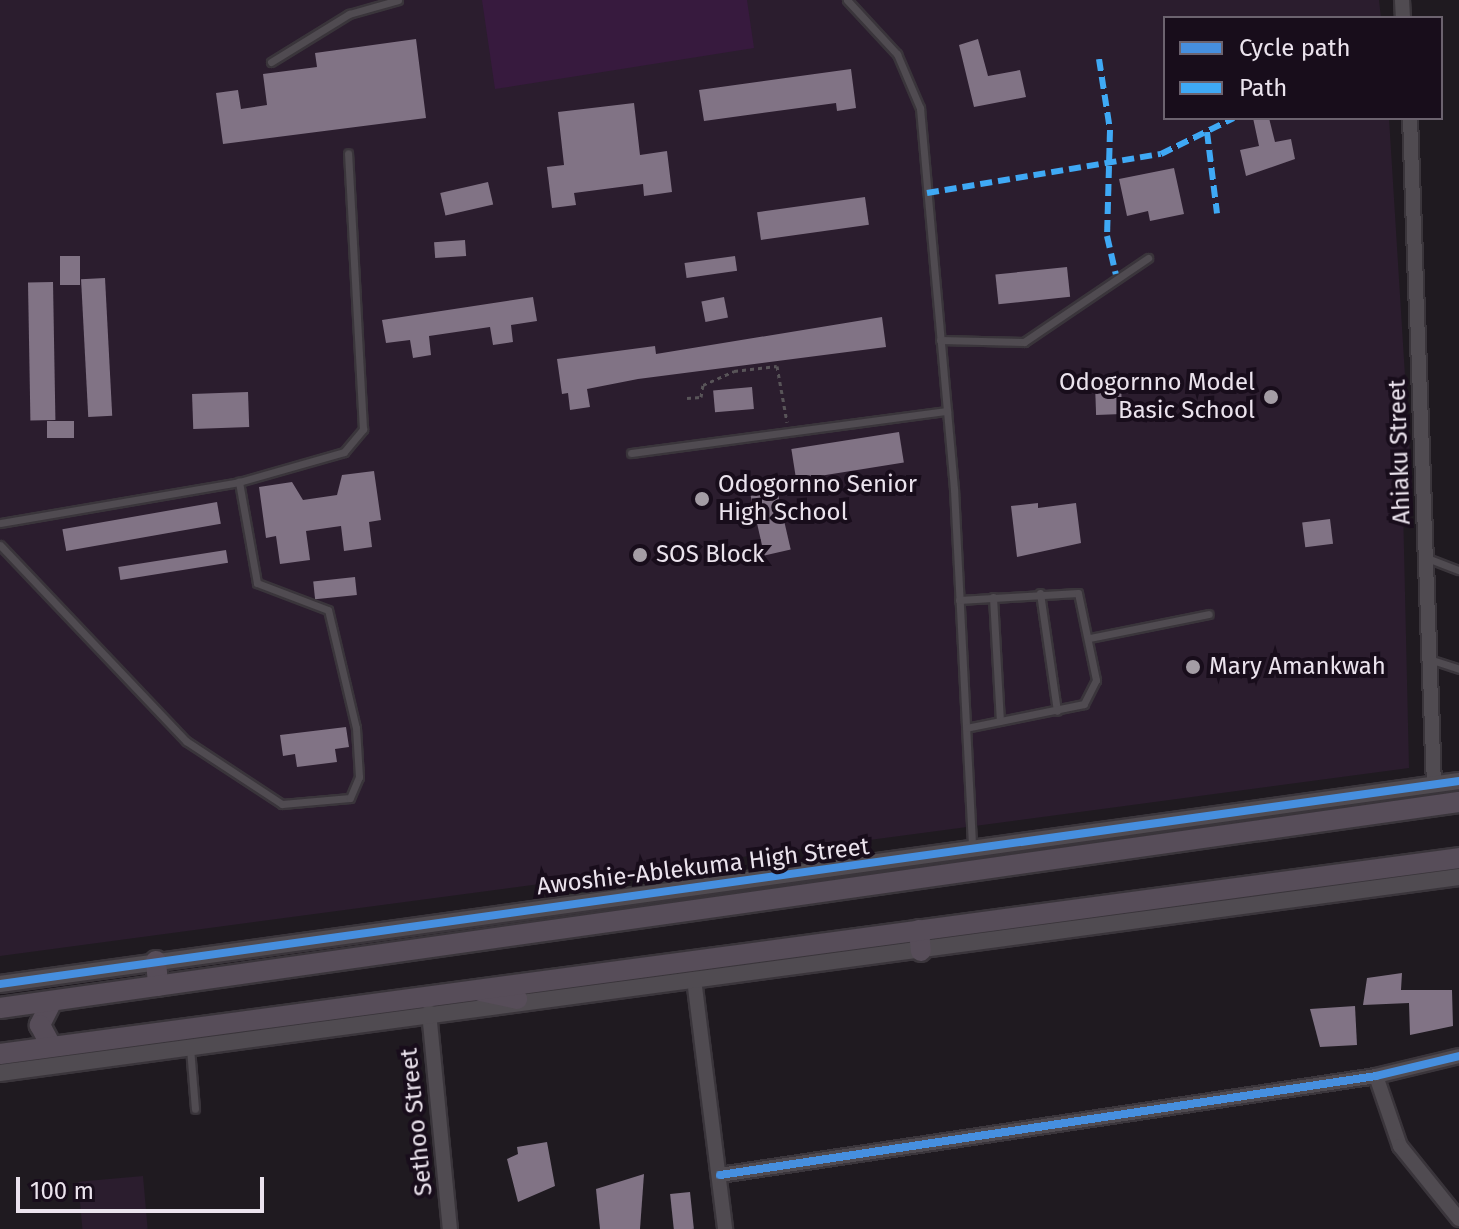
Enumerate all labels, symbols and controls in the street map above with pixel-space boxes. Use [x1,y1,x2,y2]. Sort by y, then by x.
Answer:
legend [1163,16,1443,120]
text: Cycle path [1239,34,1351,62]
text: Path [1239,74,1287,102]
place label: Odogornno Model Basic School [1059,369,1255,425]
street label: Ahiaku Street [1383,379,1417,525]
marker: Odogornno Model Basic School [1262,388,1280,406]
place label: Odogornno Senior High School [718,471,917,527]
marker: Odogornno Senior High School [693,490,711,508]
place label: SOS Block [656,541,764,569]
marker: SOS Block [631,546,649,564]
place label: Mary Amankwah [1209,653,1386,681]
marker: Mary Amankwah [1184,658,1202,676]
street label: Awoshie-Ablekuma High Street [535,832,871,902]
street label: Sethoo Street [395,1047,439,1197]
scale bar [20,1161,268,1211]
text: 100 m [30,1177,94,1205]

